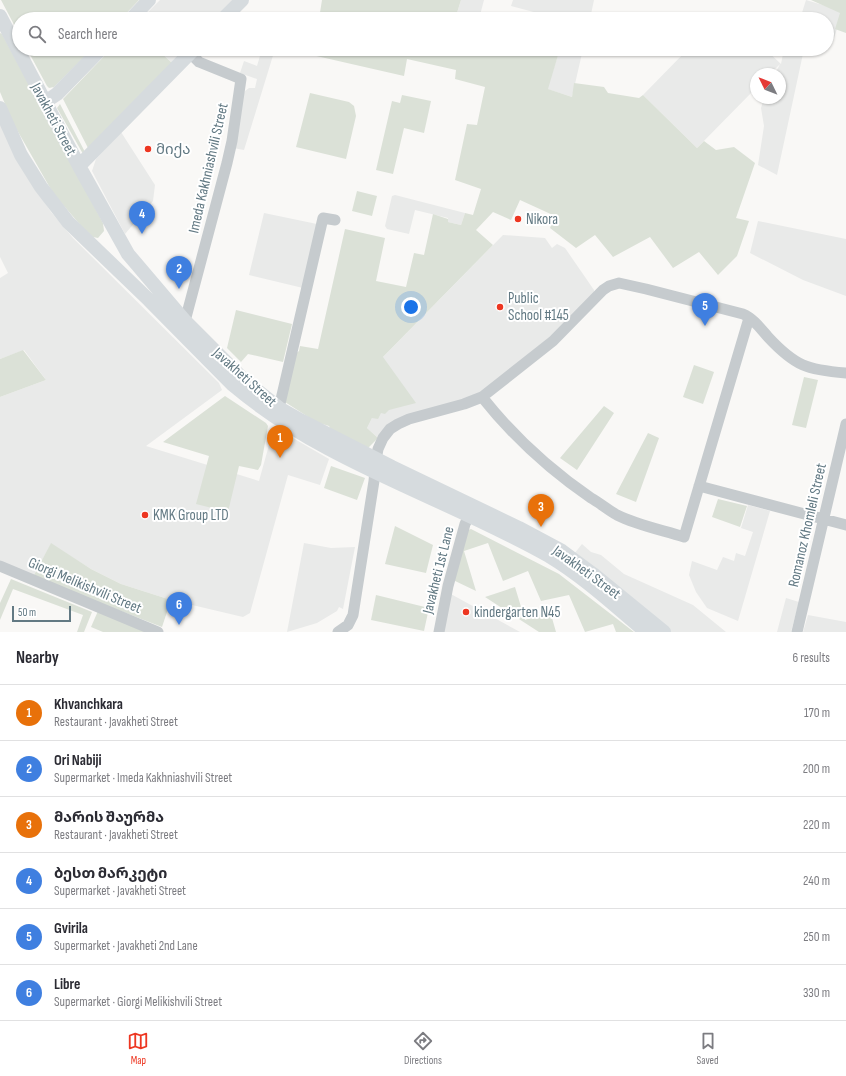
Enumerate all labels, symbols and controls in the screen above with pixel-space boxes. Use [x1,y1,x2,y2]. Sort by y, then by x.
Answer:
search box [12,12,834,56]
icon: search [26,23,48,45]
text: Search here [58,25,118,44]
north arrow [750,68,786,104]
street label: Javakheti Street [26,79,81,159]
street label: Imeda Kakhniashvili Street [184,101,233,235]
place label: მიქა [156,140,191,159]
marker: მიქა [143,144,153,154]
pin: 4 [129,201,155,234]
place label: Nikora [526,210,558,229]
marker: Nikora [513,214,523,224]
pin: 2 [166,256,192,289]
place label: Public School #145 [508,289,569,325]
pin: 5 [692,293,718,326]
your location [401,297,421,317]
marker: Public School #145 [495,302,505,312]
street label: Javakheti Street [208,343,281,411]
pin: 1 [267,425,293,458]
street label: Romanoz Khomleli Street [784,461,831,589]
pin: 3 [528,494,554,527]
place label: KMK Group LTD [153,506,229,525]
marker: KMK Group LTD [140,510,150,520]
street label: Javakheti 1st Lane [418,524,459,617]
street label: Javakheti Street [548,541,625,604]
street label: Giorgi Melikishvili Street [25,553,145,618]
pin: 6 [166,592,192,625]
place label: kindergarten N45 [474,603,560,622]
scale bar [12,604,71,623]
text: 50 m [18,606,36,619]
marker: kindergarten N45 [461,607,471,617]
text: Nearby [16,648,59,668]
text: 6 results [792,650,830,666]
text: Khvanchkara [54,695,123,714]
text: 1 [26,705,32,721]
text: 170 m [804,705,830,721]
text: Restaurant · Javakheti Street [54,714,178,730]
text: Ori Nabiji [54,751,102,770]
text: 2 [26,761,32,777]
text: 200 m [803,761,830,777]
text: Supermarket · Imeda Kakhniashvili Street [54,770,232,786]
text: მარის შაურმა [54,808,164,827]
text: 3 [26,817,32,833]
text: 220 m [803,817,830,833]
text: Restaurant · Javakheti Street [54,827,178,843]
text: ბესთ მარკეტი [54,864,167,883]
text: 4 [26,873,32,889]
text: 240 m [803,873,830,889]
text: Supermarket · Javakheti Street [54,883,186,899]
text: Gvirila [54,919,88,938]
text: 5 [26,929,32,945]
text: 250 m [803,929,830,945]
text: Supermarket · Javakheti 2nd Lane [54,938,198,954]
text: Libre [54,975,80,994]
text: 6 [26,985,32,1001]
text: 330 m [803,985,830,1001]
text: Supermarket · Giorgi Melikishvili Street [54,994,222,1010]
tab: Map [127,1030,149,1067]
tab: Directions [404,1030,442,1067]
tab: Saved [697,1030,719,1067]

